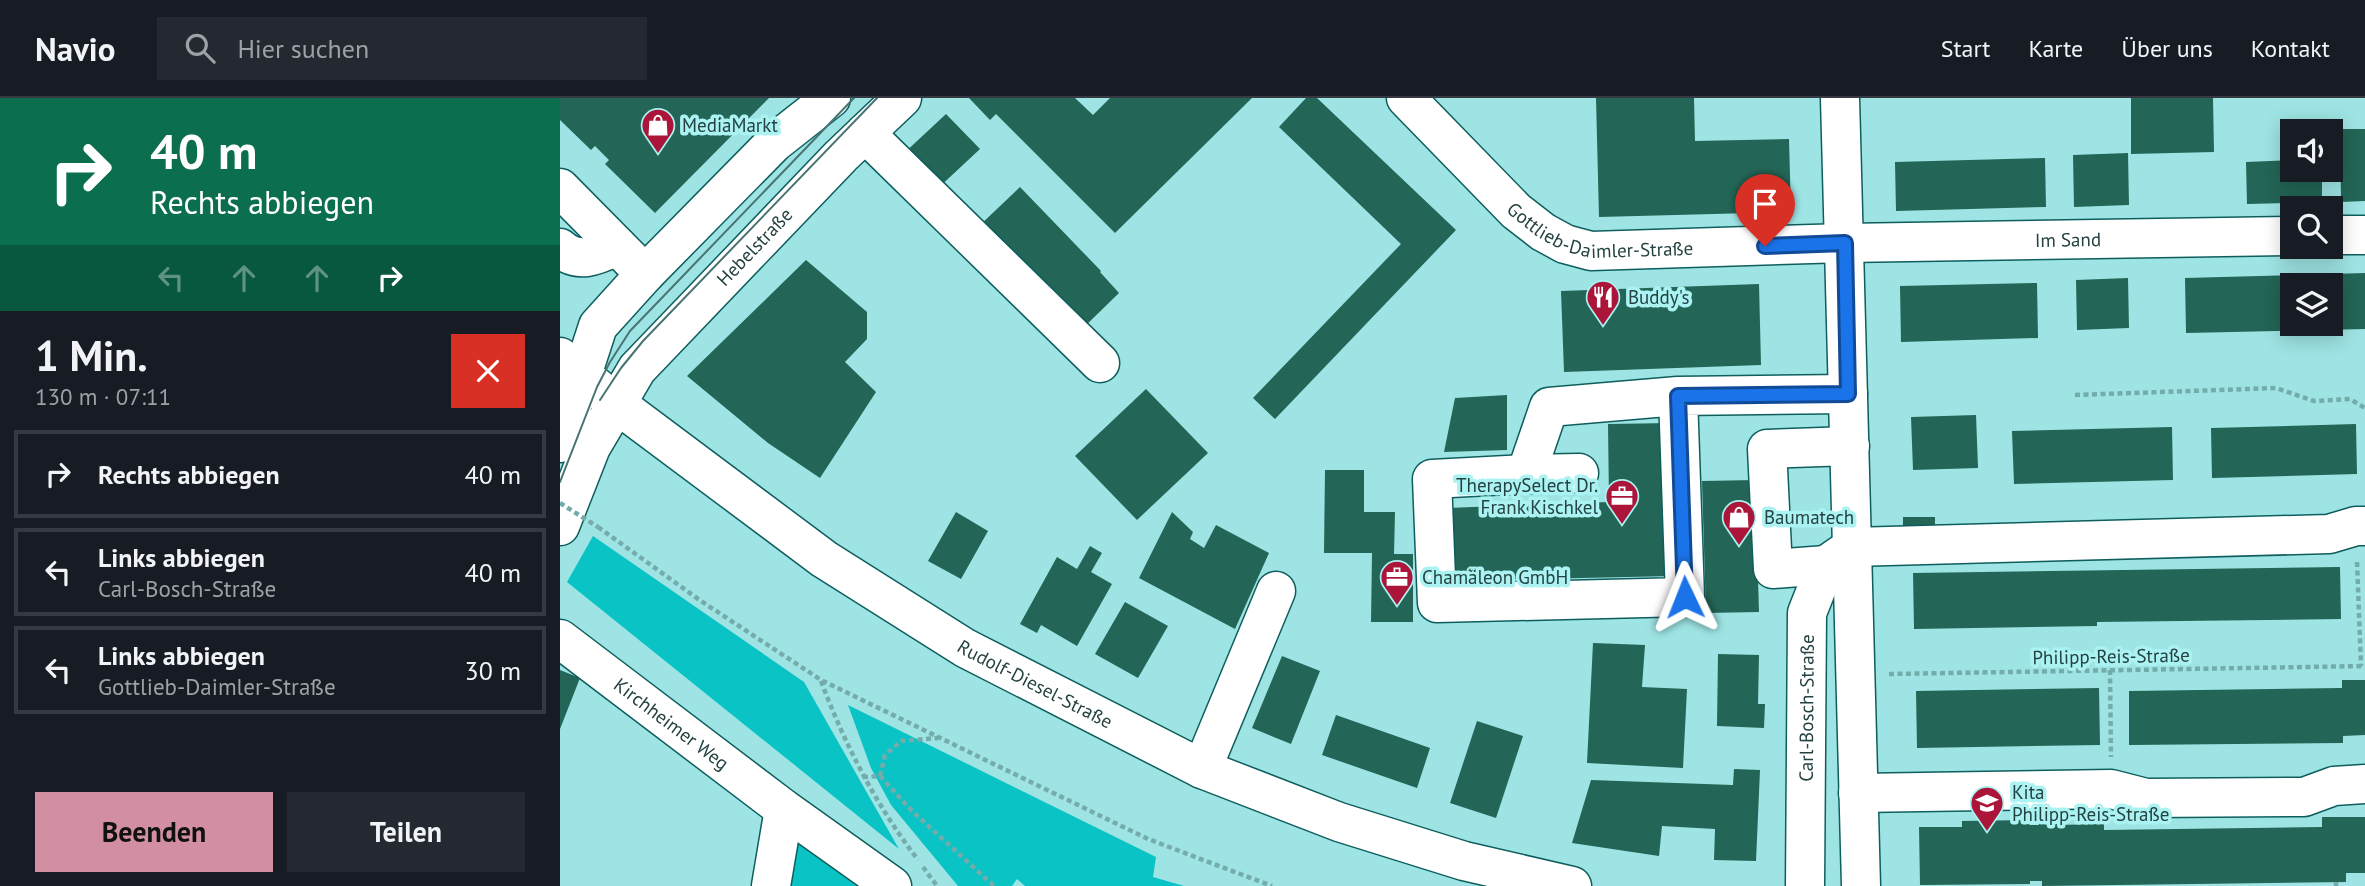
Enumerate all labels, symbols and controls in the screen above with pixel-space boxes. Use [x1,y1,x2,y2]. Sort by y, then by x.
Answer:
search box [157,17,647,80]
text: Navio [35,27,115,70]
icon: search [181,29,219,67]
text: Hier suchen [237,32,369,65]
text: Start [1941,33,1990,64]
text: Karte [2028,33,2083,64]
text: Über uns [2121,33,2213,64]
text: Kontakt [2251,33,2330,64]
shop icon: MediaMarkt [639,106,677,155]
place label: MediaMarkt [682,113,778,137]
text: 40 m [150,119,257,183]
map controls [2280,119,2343,336]
button: sound [2280,119,2343,182]
icon: right [35,126,126,217]
pin [1735,174,1795,246]
text: Rechts abbiegen [150,181,374,223]
icon: arrive [1746,185,1784,223]
button: search [2280,196,2343,259]
street label: Gottlieb-Daimler-Straße [1502,197,1694,263]
street label: Hebelstraße [711,202,797,291]
street label: Im Sand [2035,227,2101,252]
icon: left [152,259,190,297]
icon: ahead [225,259,263,297]
icon: ahead [298,259,336,297]
icon: right [371,259,409,297]
button: layers [2280,273,2343,336]
restaurant icon: Buddy's [1584,278,1622,327]
place label: Buddy's [1628,285,1690,309]
text: 1 Min. [35,328,148,383]
button: close [451,334,525,408]
text: 130 m · 07:11 [35,382,171,411]
icon: right [39,455,77,493]
text: Rechts abbiegen [98,458,280,491]
text: 40 m [465,458,521,491]
place label: TherapySelect Dr. Frank Kischkel [1456,473,1598,519]
office icon: TherapySelect Dr. Frank Kischkel [1603,477,1641,526]
shop icon: Baumatech [1720,498,1758,547]
place label: Baumatech [1764,505,1854,529]
text: Links abbiegen [98,541,265,574]
icon: left [39,553,77,591]
text: 40 m [465,556,521,589]
office icon: Chamäleon GmbH [1378,558,1416,607]
position arrow [1648,560,1722,634]
place label: Chamäleon GmbH [1422,565,1568,589]
text: Carl-Bosch-Straße [98,574,276,603]
street label: Rudolf-Diesel-Straße [953,634,1117,733]
street label: Carl-Bosch-Straße [1794,634,1819,782]
text: Links abbiegen [98,639,265,672]
street label: Philipp-Reis-Straße [2032,643,2190,669]
icon: left [39,651,77,689]
text: 30 m [465,654,521,687]
text: Gottlieb-Daimler-Straße [98,672,336,701]
street label: Kirchheimer Weg [609,672,734,775]
place label: Kita Philipp-Reis-Straße [2012,780,2169,826]
school or university icon: Kita Philipp-Reis-Straße [1968,784,2006,833]
button: Beenden [35,792,273,872]
button: Teilen [287,792,525,872]

